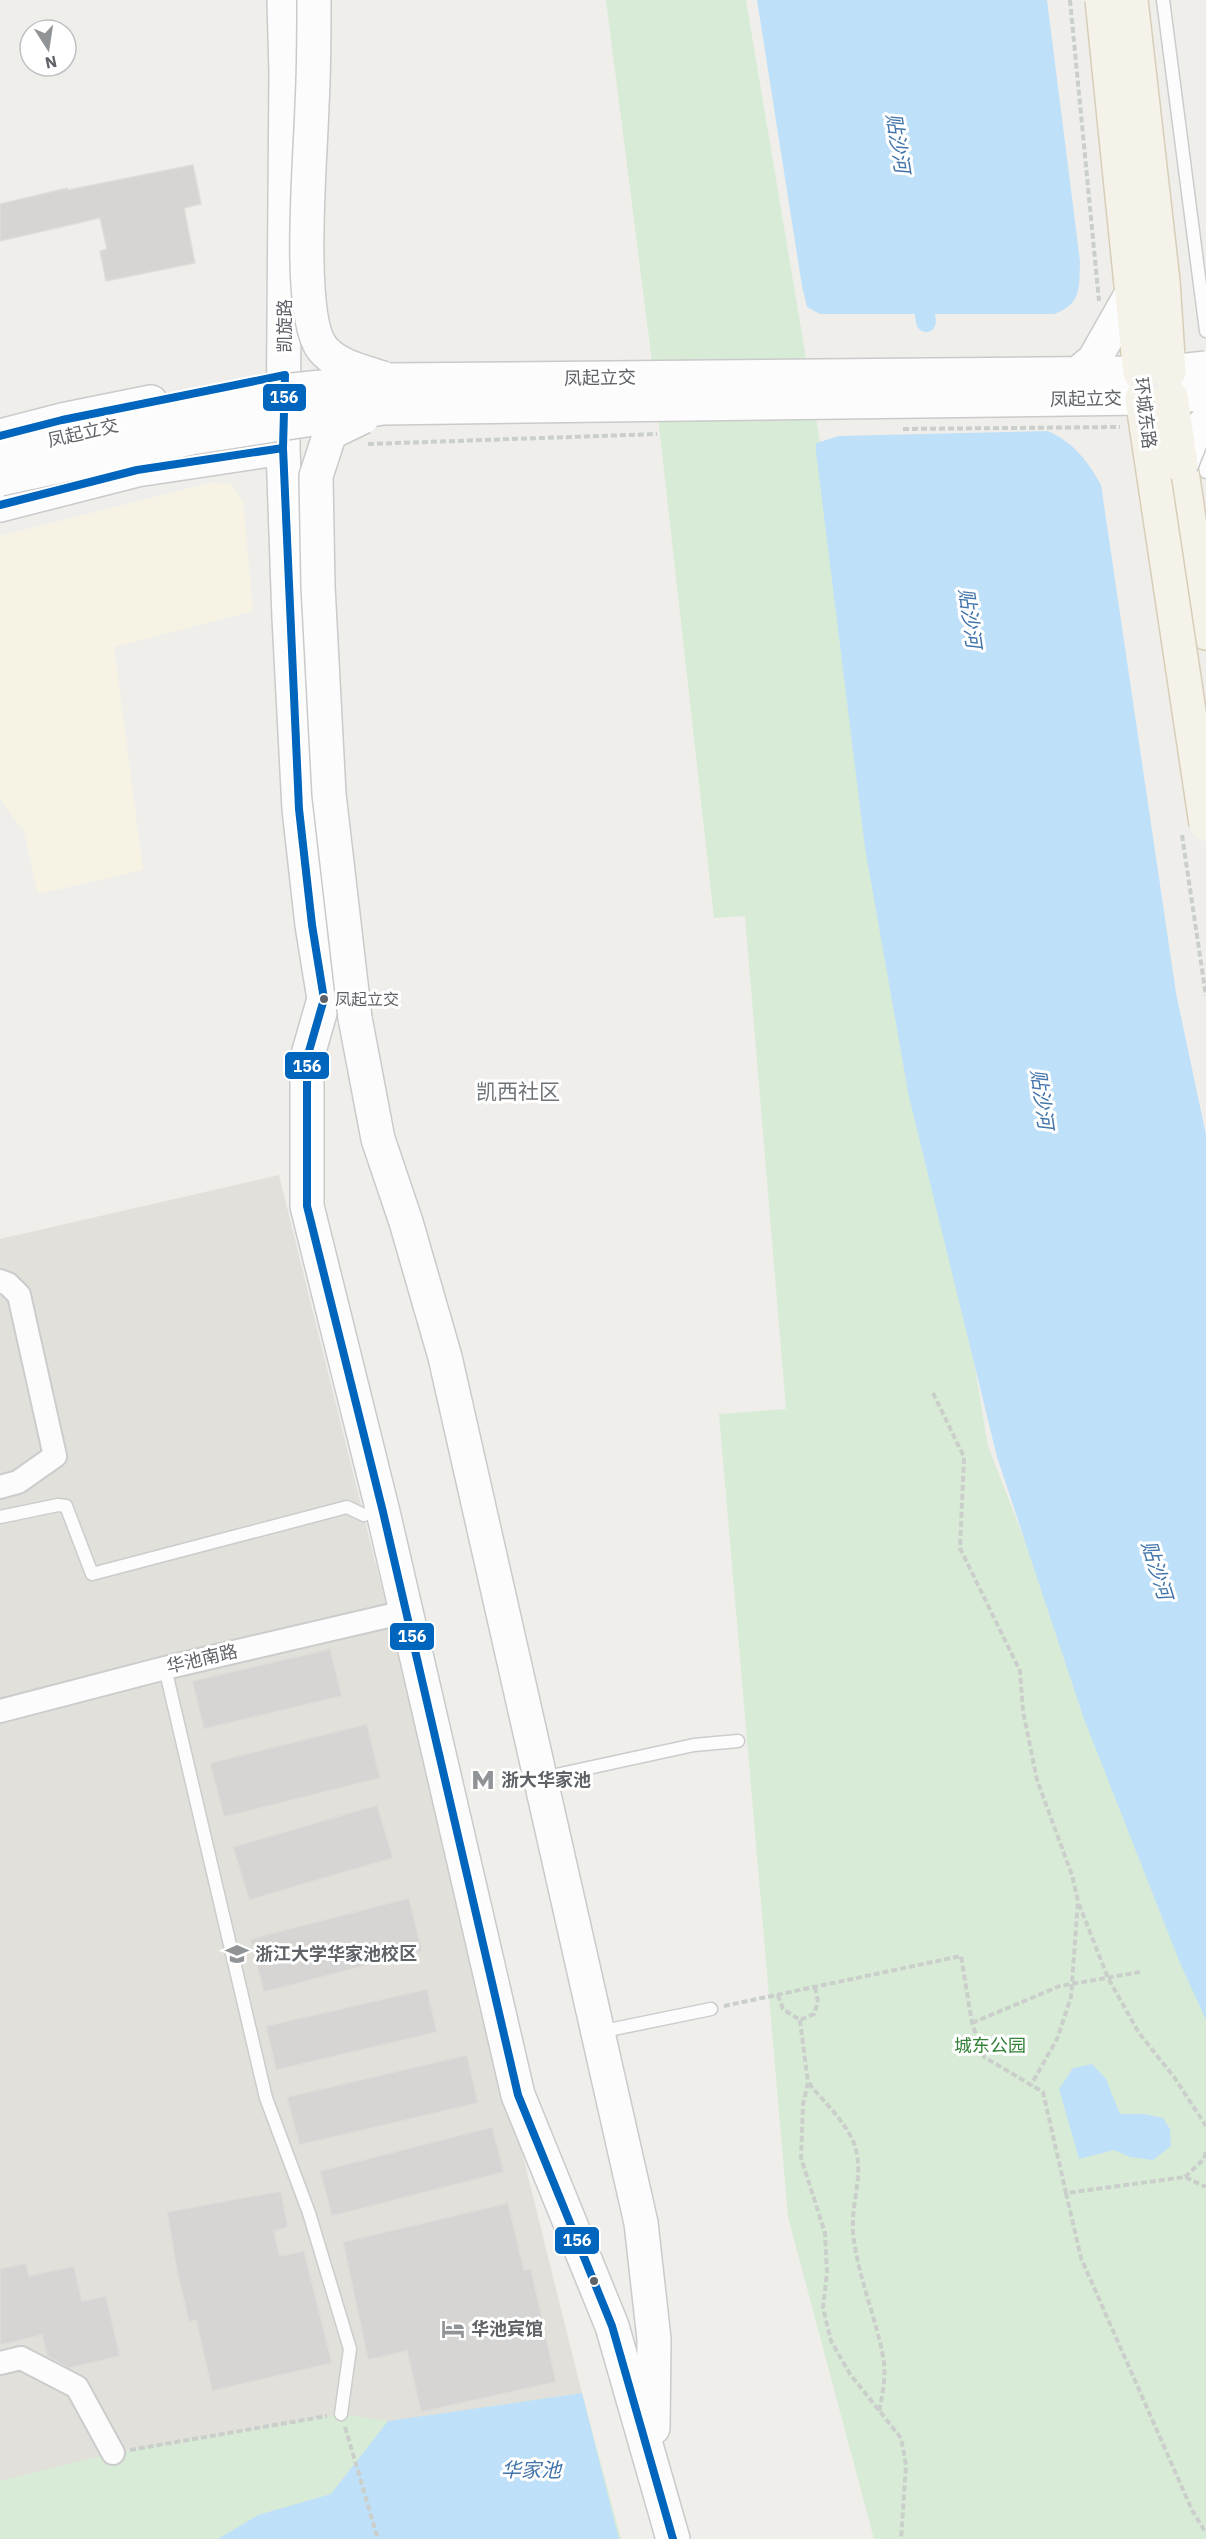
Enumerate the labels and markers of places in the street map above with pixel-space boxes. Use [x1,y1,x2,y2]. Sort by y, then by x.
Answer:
place label: 凤起立交 [335,989,399,1009]
marker: 凤起立交 [318,993,330,1005]
metro station icon: 浙大华家池 [470,1767,496,1793]
place label: 浙大华家池 [501,1768,591,1791]
school or university icon: 浙江大学华家池校区 [224,1941,250,1967]
place label: 浙江大学华家池校区 [255,1942,417,1965]
unlabelled marker [588,2275,600,2287]
hotel icon: 华池宾馆 [440,2316,466,2342]
place label: 华池宾馆 [471,2317,543,2340]

